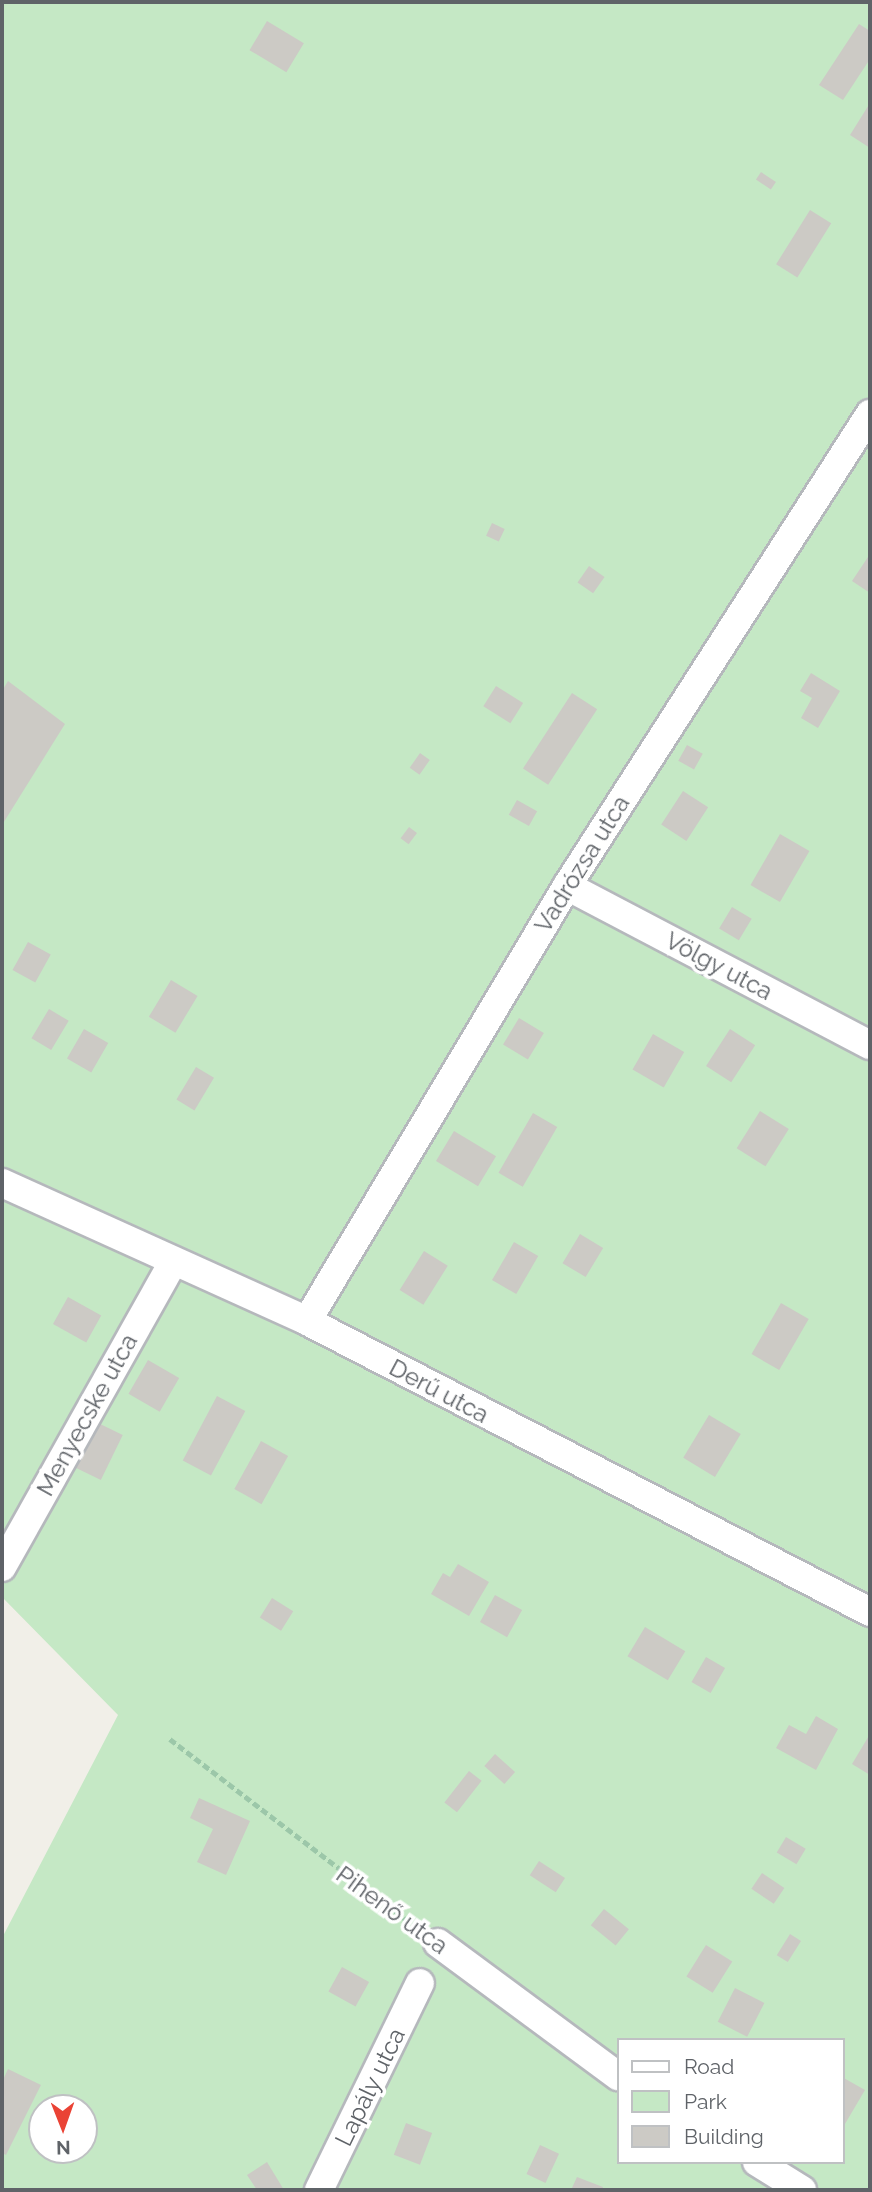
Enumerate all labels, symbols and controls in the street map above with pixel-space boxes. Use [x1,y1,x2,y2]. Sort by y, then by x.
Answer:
street label: Vadrózsa utca [528,790,636,938]
street label: Völgy utca [660,926,778,1006]
street label: Menyecske utca [31,1329,143,1501]
street label: Derű utca [384,1353,494,1429]
street label: Pihenő utca [331,1860,453,1960]
street label: Lapály utca [329,2023,411,2151]
legend [616,2038,844,2164]
text: Road [684,2054,734,2079]
text: Park [684,2089,727,2114]
north arrow [28,2094,98,2164]
text: Building [684,2124,764,2149]
text: N [56,2137,71,2159]

